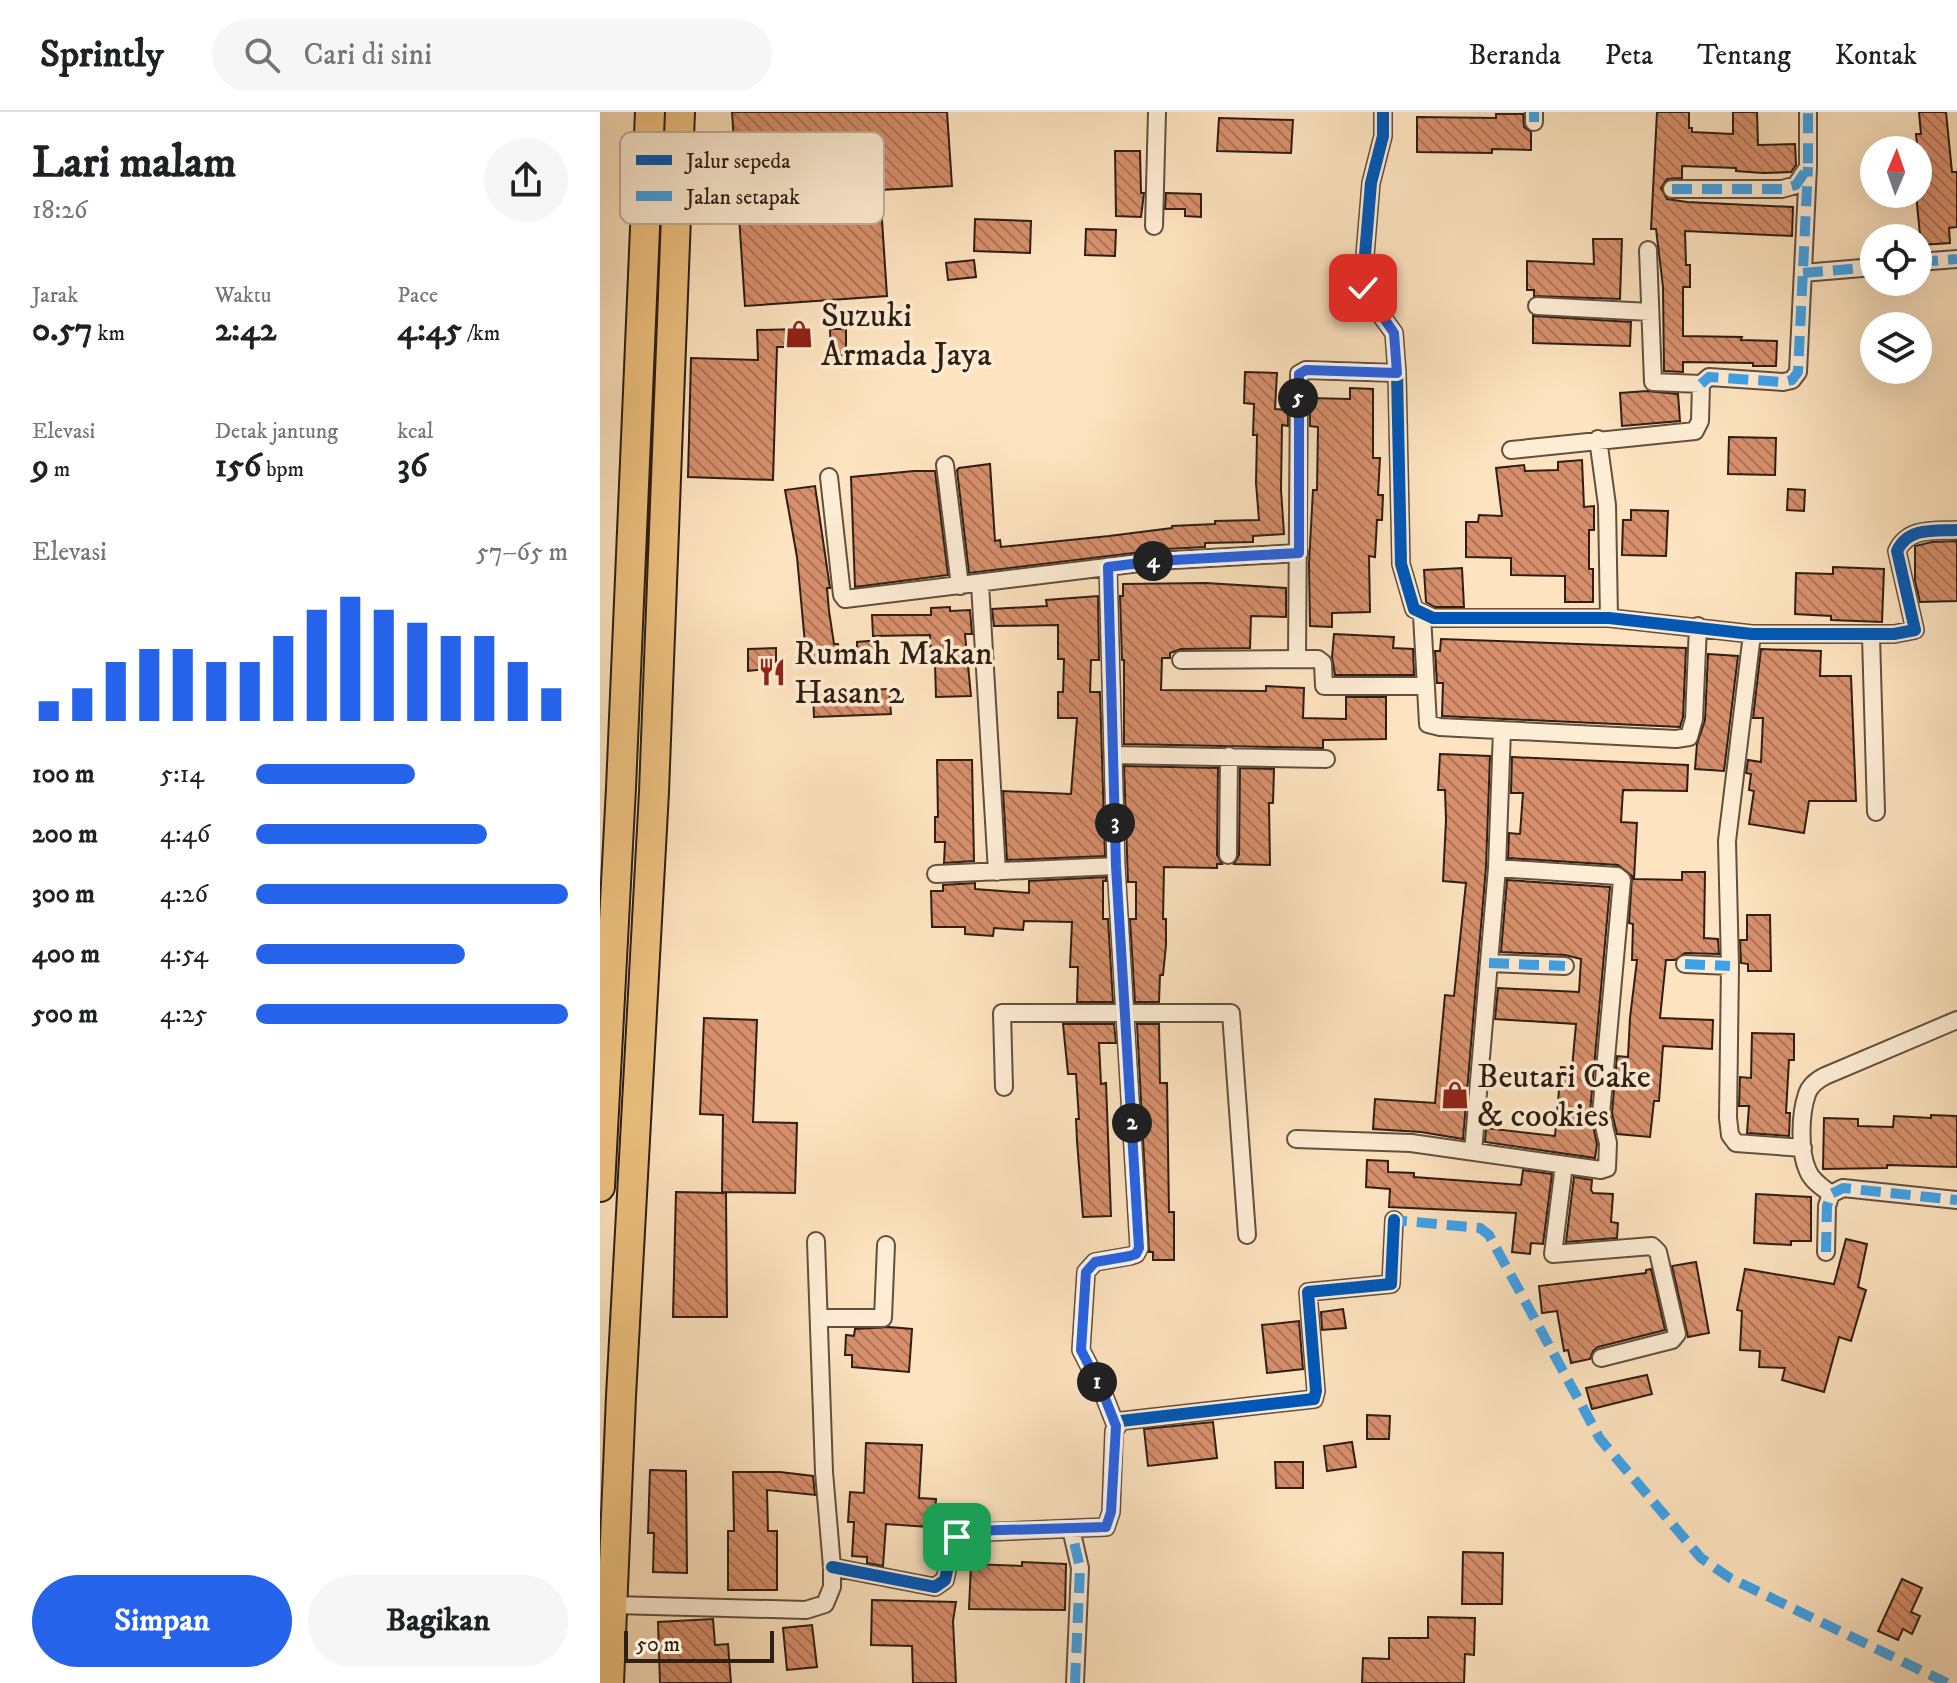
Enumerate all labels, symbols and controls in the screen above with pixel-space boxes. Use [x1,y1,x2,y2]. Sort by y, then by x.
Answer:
search box [212,19,772,91]
text: Sprintly [40,31,164,79]
icon: search [240,33,284,77]
text: Cari di sini [304,37,432,74]
text: Beranda [1469,38,1561,73]
text: Peta [1605,38,1653,73]
text: Tentang [1697,38,1791,73]
text: Kontak [1835,38,1917,73]
legend [620,132,884,224]
text: Lari malam [32,136,236,191]
north arrow [1860,136,1932,208]
map controls [1860,136,1932,384]
button: share [484,138,568,222]
text: Jalur sepeda [684,148,791,175]
text: Jalan setapak [684,184,800,211]
text: 18:26 [32,194,88,227]
button: locate [1860,224,1932,296]
pin [1329,254,1397,322]
icon: check [1341,266,1385,310]
text: Jarak [32,282,78,309]
text: Waktu [215,282,271,309]
text: Pace [397,282,438,309]
place label: Suzuki Armada Jaya [821,295,992,376]
text: 0.57 [32,309,93,351]
text: 2:42 [215,309,277,351]
text: 4:45 [397,309,462,351]
button: layers [1860,312,1932,384]
shop icon: Suzuki Armada Jaya [784,319,814,349]
text: km [93,320,125,347]
text: /km [462,320,500,347]
pin: 5 [1278,378,1318,418]
text: 5 [1293,384,1303,411]
text: Elevasi [32,418,95,445]
text: Detak jantung [215,418,338,445]
text: kcal [397,418,433,445]
text: 9 [32,445,49,487]
text: 156 [215,445,262,487]
text: 36 [397,445,428,487]
text: m [49,456,70,483]
text: bpm [262,456,304,483]
text: Elevasi [32,536,107,569]
text: 57–65 m [476,536,568,569]
pin: 4 [1133,541,1173,581]
text: 4 [1147,547,1159,574]
place label: Rumah Makan Hasan 2 [794,633,993,714]
restaurant icon: Rumah Makan Hasan 2 [757,657,787,687]
text: 100 m [32,758,95,791]
text: 5:14 [160,758,204,791]
pin: 3 [1095,803,1135,843]
text: 3 [1111,809,1119,836]
text: 200 m [32,818,98,851]
text: 4:46 [160,818,210,851]
text: 300 m [32,878,95,911]
text: 4:26 [160,878,208,911]
text: 400 m [32,938,100,971]
text: 4:54 [160,938,208,971]
text: 500 m [32,998,98,1031]
text: 4:25 [160,998,207,1031]
place label: Beutari Cake & cookies [1477,1056,1651,1137]
shop icon: Beutari Cake & cookies [1440,1080,1470,1110]
pin: 2 [1112,1103,1152,1143]
text: 2 [1127,1109,1137,1136]
pin: 1 [1077,1362,1117,1402]
text: 1 [1093,1368,1101,1395]
pin [923,1503,991,1571]
icon: arrive [935,1515,979,1559]
button: Simpan [32,1575,292,1667]
button: Bagikan [308,1575,568,1667]
scale bar [624,1627,774,1663]
text: 50 m [636,1631,680,1658]

